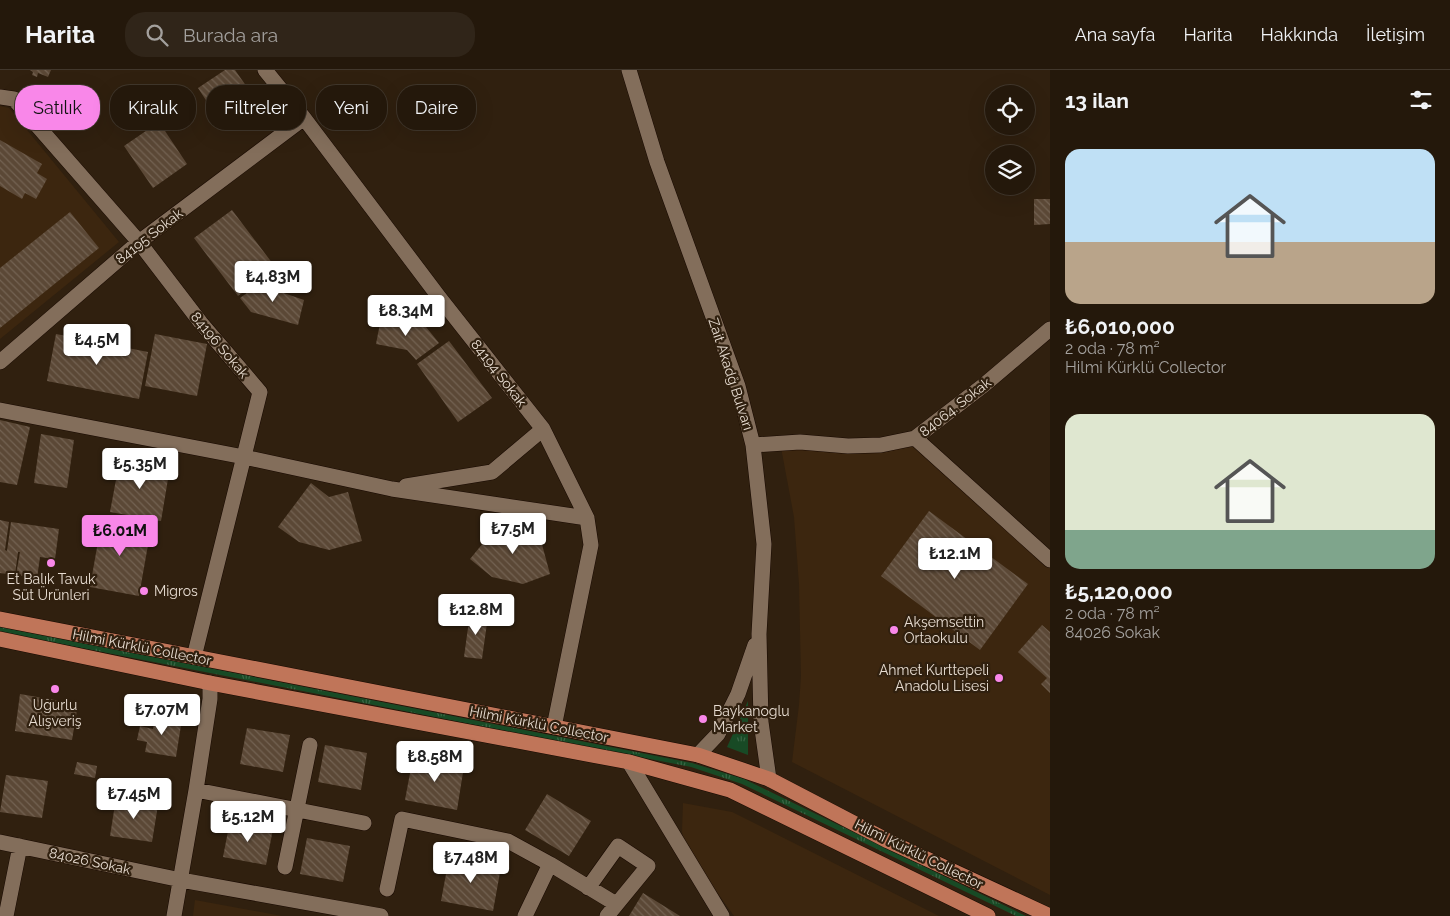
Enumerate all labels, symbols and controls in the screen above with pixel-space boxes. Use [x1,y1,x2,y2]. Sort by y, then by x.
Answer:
search box [125,12,475,57]
text: Harita [25,20,95,49]
icon: search [143,21,171,49]
text: Burada ara [183,24,278,46]
text: Ana sayfa [1075,24,1155,45]
text: Harita [1183,24,1233,45]
text: Hakkında [1261,24,1338,45]
text: İletişim [1366,24,1425,45]
chip: Satılık [15,85,100,130]
chip: Kiralık [110,85,196,130]
chip: Filtreler [206,85,306,130]
chip: Yeni [316,85,387,130]
chip: Daire [397,85,476,130]
map controls [985,85,1035,195]
button: locate [985,85,1035,135]
icon: filters [1407,86,1435,114]
text: 13 ilan [1065,88,1129,113]
button: layers [985,145,1035,195]
icon: home [1205,181,1295,271]
street label: 84195 Sokak [112,205,186,267]
pin: ₺4.83M [232,260,314,303]
text: ₺4.83M [246,267,300,286]
pin: ₺8.34M [365,294,447,337]
text: ₺8.34M [379,301,433,320]
street label: 84196 Sokak [188,309,253,382]
text: ₺6,010,000 [1065,314,1175,339]
street label: Zait Akadğ Bulvarı [705,316,757,432]
pin: ₺4.5M [62,324,132,366]
text: ₺4.5M [75,330,119,349]
street label: 84194 Sokak [468,336,530,410]
text: 2 oda · 78 m² [1065,339,1160,358]
text: Hilmi Kürklü Collector [1065,358,1226,377]
street label: 84064. Sokak [916,374,994,440]
icon: home [1205,446,1295,536]
pin: ₺5.35M [99,448,181,490]
text: ₺5.35M [113,454,167,473]
pin: ₺7.5M [478,512,548,555]
pin: ₺6.01M [79,514,161,557]
text: ₺7.5M [491,519,535,538]
text: ₺6.01M [93,521,147,540]
pin: ₺12.1M [914,538,996,580]
text: ₺12.1M [929,544,981,563]
marker: Et Balık Tavuk Süt Ürünleri [45,557,57,569]
place label: Et Balık Tavuk Süt Ürünleri [7,571,96,603]
text: ₺5,120,000 [1065,579,1173,604]
place label: Migros [154,583,198,599]
marker: Migros [138,585,150,597]
pin: ₺12.8M [435,594,517,636]
text: ₺12.8M [449,600,503,619]
text: 2 oda · 78 m² [1065,604,1160,623]
place label: Akşemsettin Ortaokulu [904,614,984,646]
text: 84026 Sokak [1065,623,1160,642]
marker: Akşemsettin Ortaokulu [888,624,900,636]
street label: Hilmi Kürklü Collector [71,626,213,668]
place label: Ahmet Kurttepeli Anadolu Lisesi [879,662,989,694]
marker: Ahmet Kurttepeli Anadolu Lisesi [993,672,1005,684]
marker: Uğurlu Alışveriş [49,683,61,695]
pin: ₺7.07M [121,694,203,736]
place label: Uğurlu Alışveriş [28,697,82,729]
text: ₺7.07M [135,700,189,719]
street label: Hilmi Kürklü Collector [468,703,610,745]
place label: Baykanoglu Market [713,703,790,735]
marker: Baykanoglu Market [697,713,709,725]
pin: ₺8.58M [394,740,476,783]
text: ₺8.58M [407,747,463,766]
pin: ₺7.45M [93,778,175,820]
text: ₺7.45M [107,784,161,803]
pin: ₺5.12M [207,800,289,843]
text: ₺5.12M [222,807,274,826]
street label: Hilmi Kürklü Collector [852,816,986,892]
pin: ₺7.48M [430,842,512,884]
street label: 84026 Sokak [48,845,133,878]
text: ₺7.48M [444,848,498,867]

